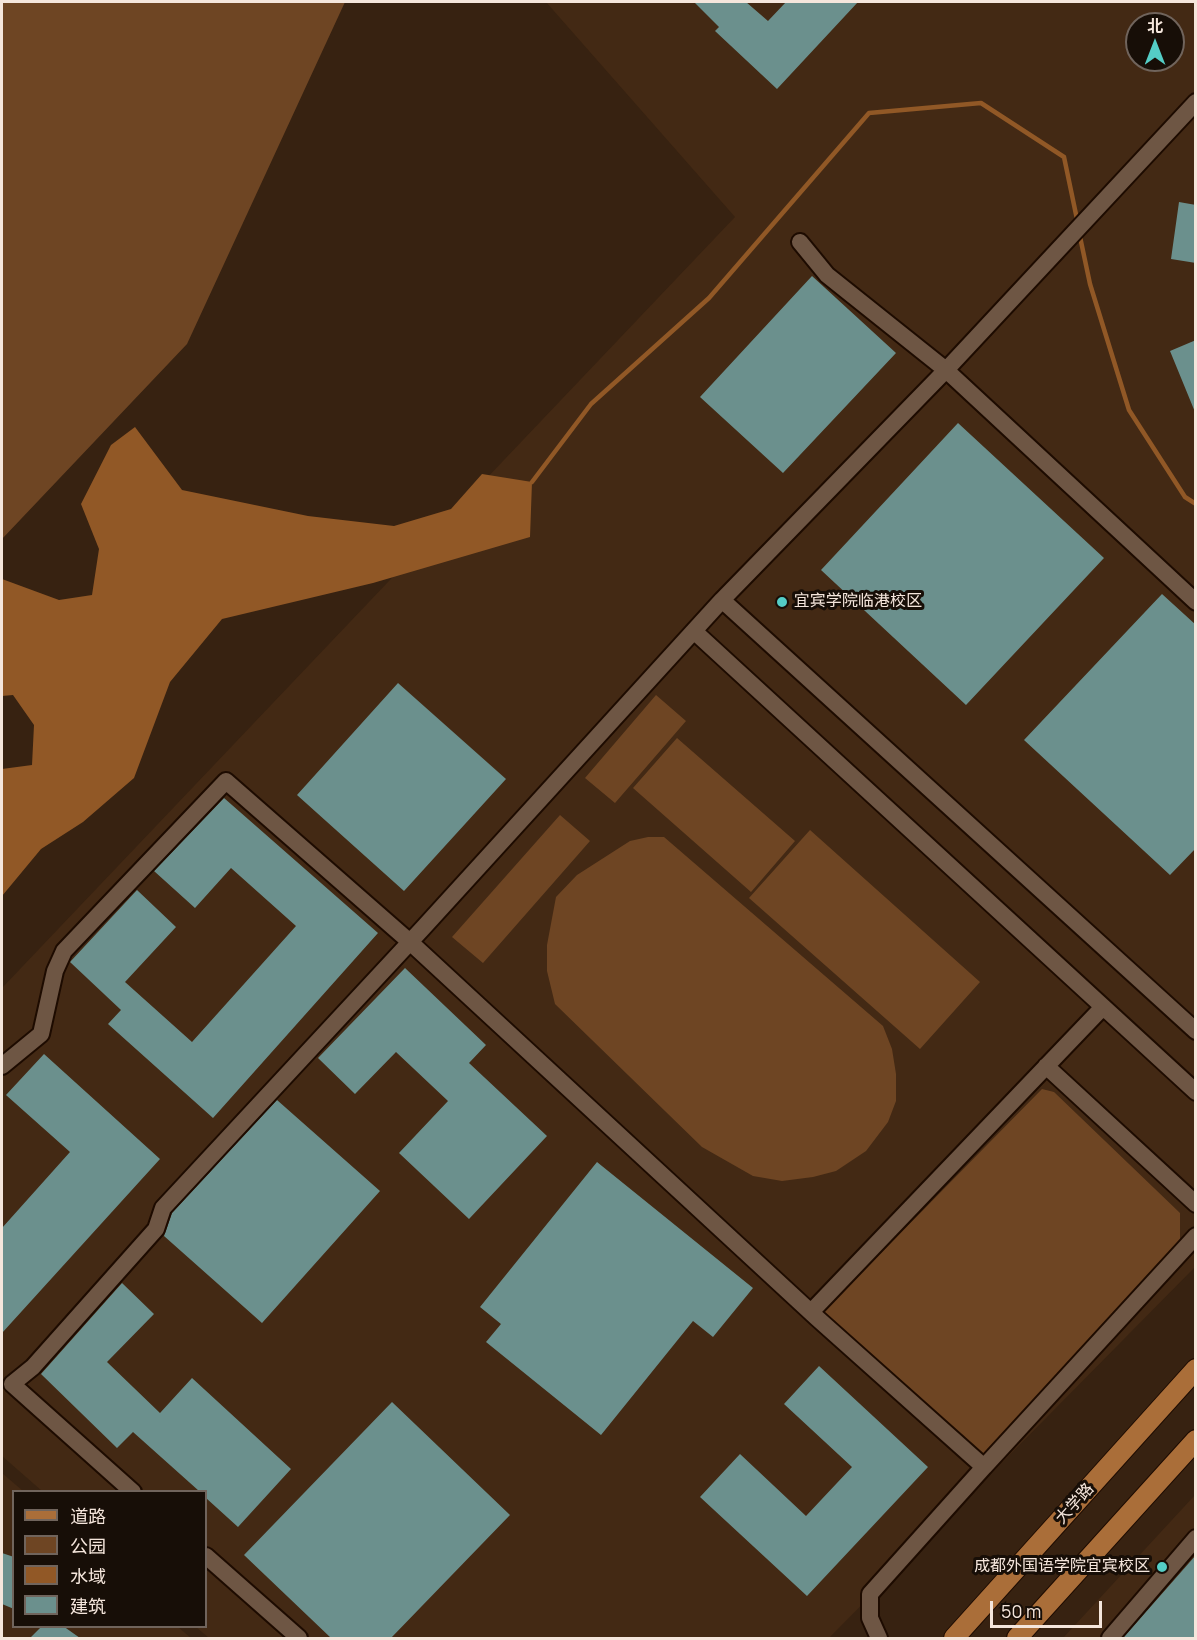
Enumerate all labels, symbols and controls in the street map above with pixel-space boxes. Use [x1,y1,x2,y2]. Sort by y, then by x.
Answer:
north arrow [1125,12,1185,72]
text: 北 [1147,15,1163,37]
place label: 宜宾学院临港校区 [794,592,922,612]
marker: 宜宾学院临港校区 [775,595,789,609]
street label: 大学路 [1052,1480,1098,1528]
legend [12,1490,207,1628]
text: 道路 [70,1504,106,1528]
text: 公园 [70,1534,106,1558]
place label: 成都外国语学院宜宾校区 [974,1557,1150,1577]
marker: 成都外国语学院宜宾校区 [1155,1560,1169,1574]
text: 水域 [70,1564,106,1588]
scale bar [993,1589,1106,1627]
text: 建筑 [70,1594,106,1618]
text: 50 m [1001,1599,1041,1623]

